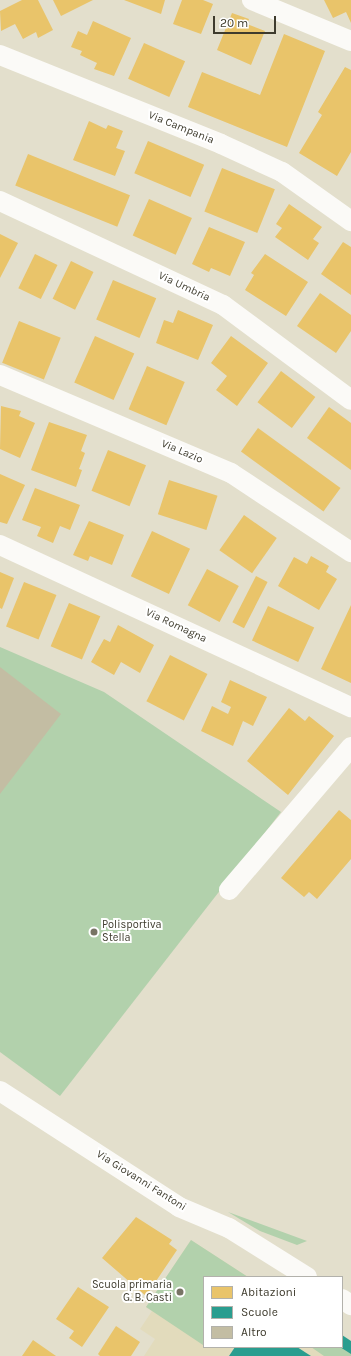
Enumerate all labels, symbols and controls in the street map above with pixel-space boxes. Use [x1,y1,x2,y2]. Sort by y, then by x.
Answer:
scale bar [215,8,278,34]
text: 20 m [220,16,248,30]
street label: Via Campania [146,109,216,147]
street label: Via Umbria [156,269,212,305]
street label: Via Lazio [159,437,205,467]
street label: Via Romagna [143,606,209,646]
place label: Polisportiva Stella [102,919,162,945]
marker: Polisportiva Stella [89,927,99,937]
street label: Via Giovanni Fantoni [94,1148,188,1214]
legend [203,1276,343,1348]
place label: Scuola primaria G. B. Casti [92,1279,172,1305]
text: Abitazioni [241,1285,296,1299]
marker: Scuola primaria G. B. Casti [175,1287,185,1297]
text: Scuole [241,1305,278,1319]
text: Altro [241,1325,267,1339]

